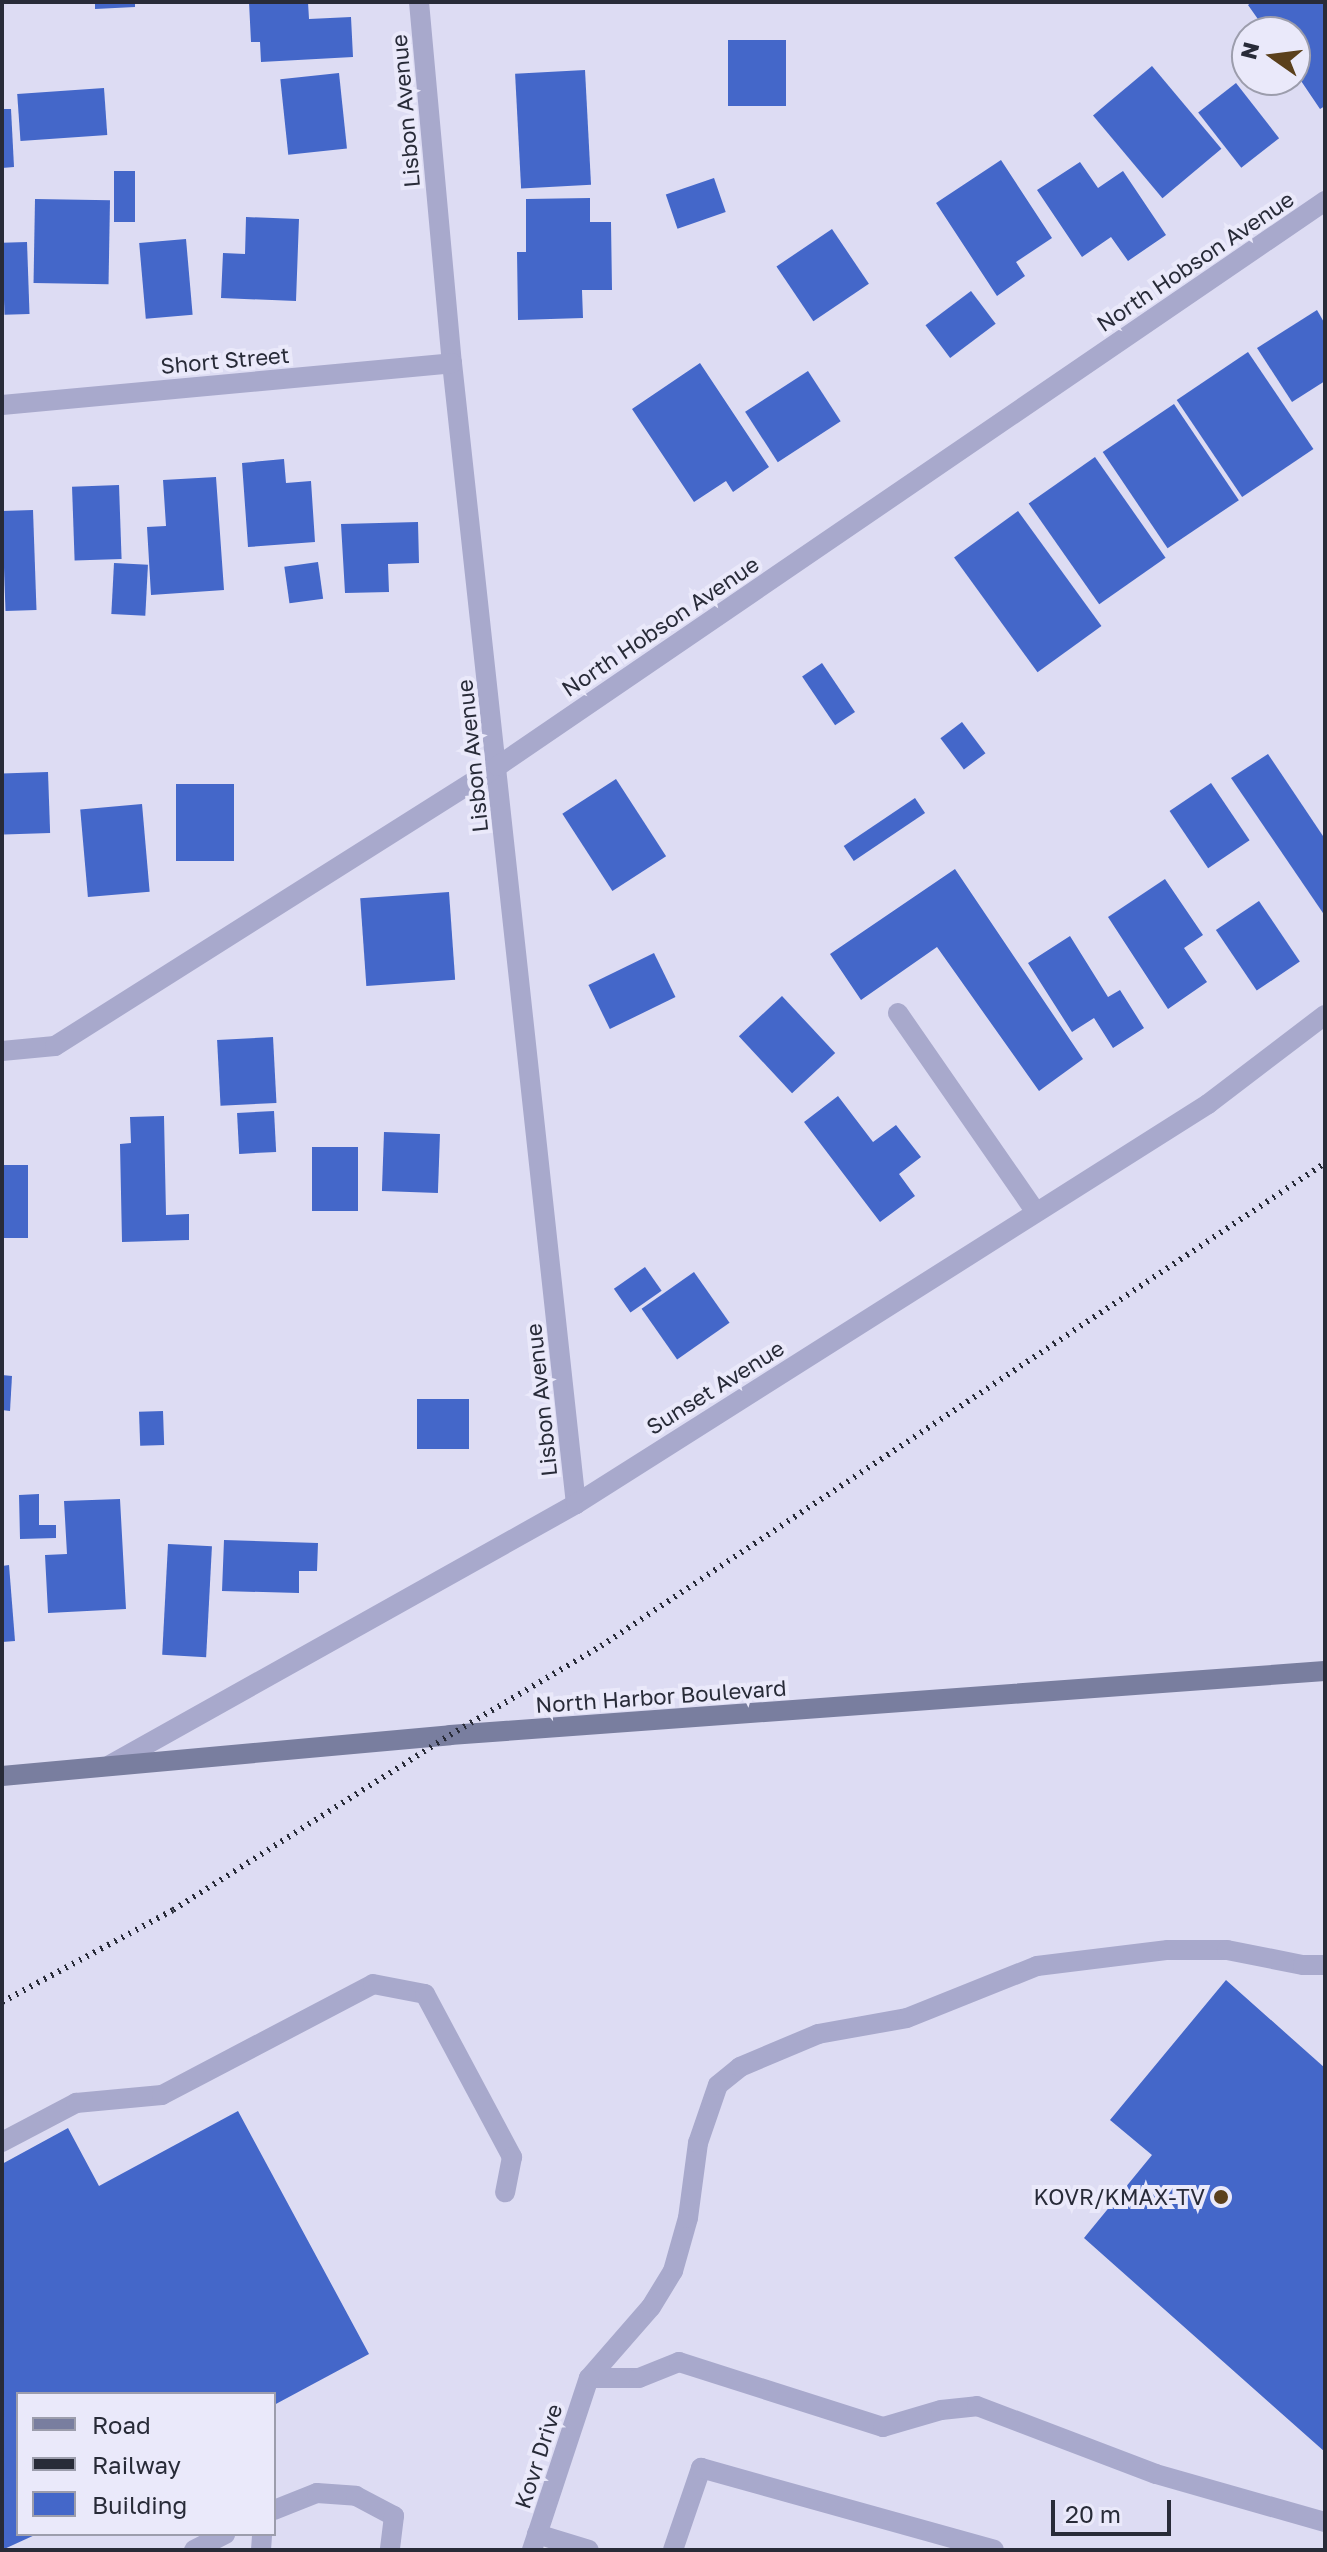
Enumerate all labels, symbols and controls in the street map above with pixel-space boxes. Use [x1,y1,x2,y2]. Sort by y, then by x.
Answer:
north arrow [1231,16,1311,96]
street label: Lisbon Avenue [385,33,425,189]
text: N [1234,39,1264,62]
street label: North Hobson Avenue [1092,185,1298,337]
street label: Short Street [159,341,291,379]
street label: North Hobson Avenue [557,550,763,702]
street label: Lisbon Avenue [451,678,493,834]
street label: Lisbon Avenue [520,1322,562,1478]
street label: Sunset Avenue [641,1334,789,1440]
street label: North Harbor Boulevard [535,1674,787,1718]
place label: KOVR/KMAX-TV [1034,2184,1205,2210]
marker: KOVR/KMAX-TV [1212,2188,1230,2206]
legend [16,2392,276,2536]
street label: Kovr Drive [509,2400,567,2512]
text: Road [92,2410,151,2439]
text: Railway [92,2450,181,2479]
scale bar [1055,2484,1175,2534]
text: Building [92,2490,187,2519]
text: 20 m [1065,2499,1121,2528]

